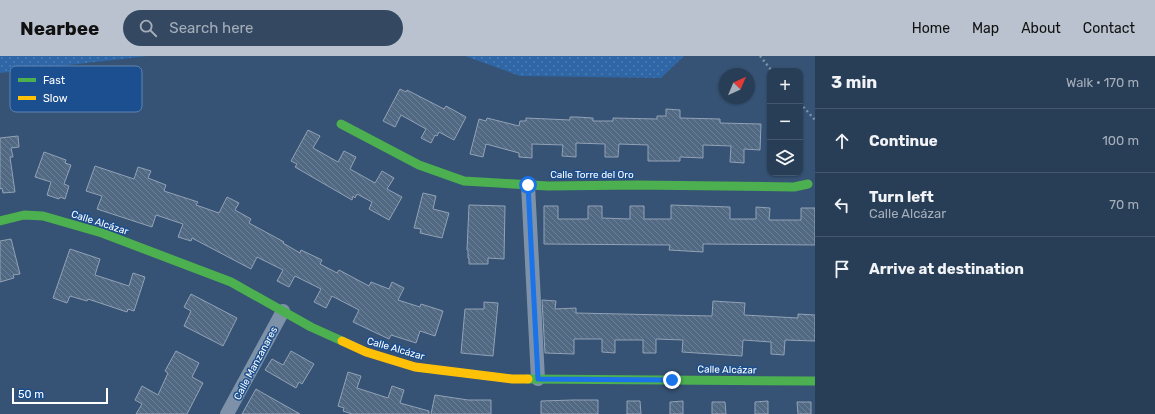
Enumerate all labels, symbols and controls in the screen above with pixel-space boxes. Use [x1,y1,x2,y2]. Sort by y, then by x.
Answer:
search box [123,10,403,46]
text: Nearbee [20,17,99,40]
icon: search [137,17,159,39]
text: Search here [169,19,254,37]
text: Home [912,20,950,37]
text: Map [972,20,999,37]
text: About [1021,20,1061,37]
text: Contact [1083,20,1135,37]
legend [10,66,142,112]
north arrow [719,68,755,104]
map controls [767,68,803,176]
button: + [767,68,803,104]
text: 3 min [831,72,877,92]
text: Fast [43,74,66,87]
text: Walk · 170 m [1066,75,1139,90]
text: Slow [43,92,68,105]
button: − [767,104,803,140]
icon: ahead [831,130,853,152]
text: Continue [869,132,938,150]
text: 100 m [1102,133,1139,148]
button: layers [767,140,803,176]
street label: Calle Torre del Oro [550,169,634,181]
route start [519,176,537,194]
text: Turn left [869,188,934,206]
icon: left [831,194,853,216]
text: 70 m [1109,197,1139,212]
text: Calle Alcázar [869,206,946,221]
street label: Calle Alcázar [70,208,130,238]
icon: arrive [831,258,853,280]
text: Arrive at destination [869,260,1024,278]
street label: Calle Manzanares [232,325,280,402]
street label: Calle Alcázar [366,335,426,363]
street label: Calle Alcázar [697,363,757,377]
route end [663,371,681,389]
scale bar [12,386,108,405]
text: 50 m [18,388,44,401]

